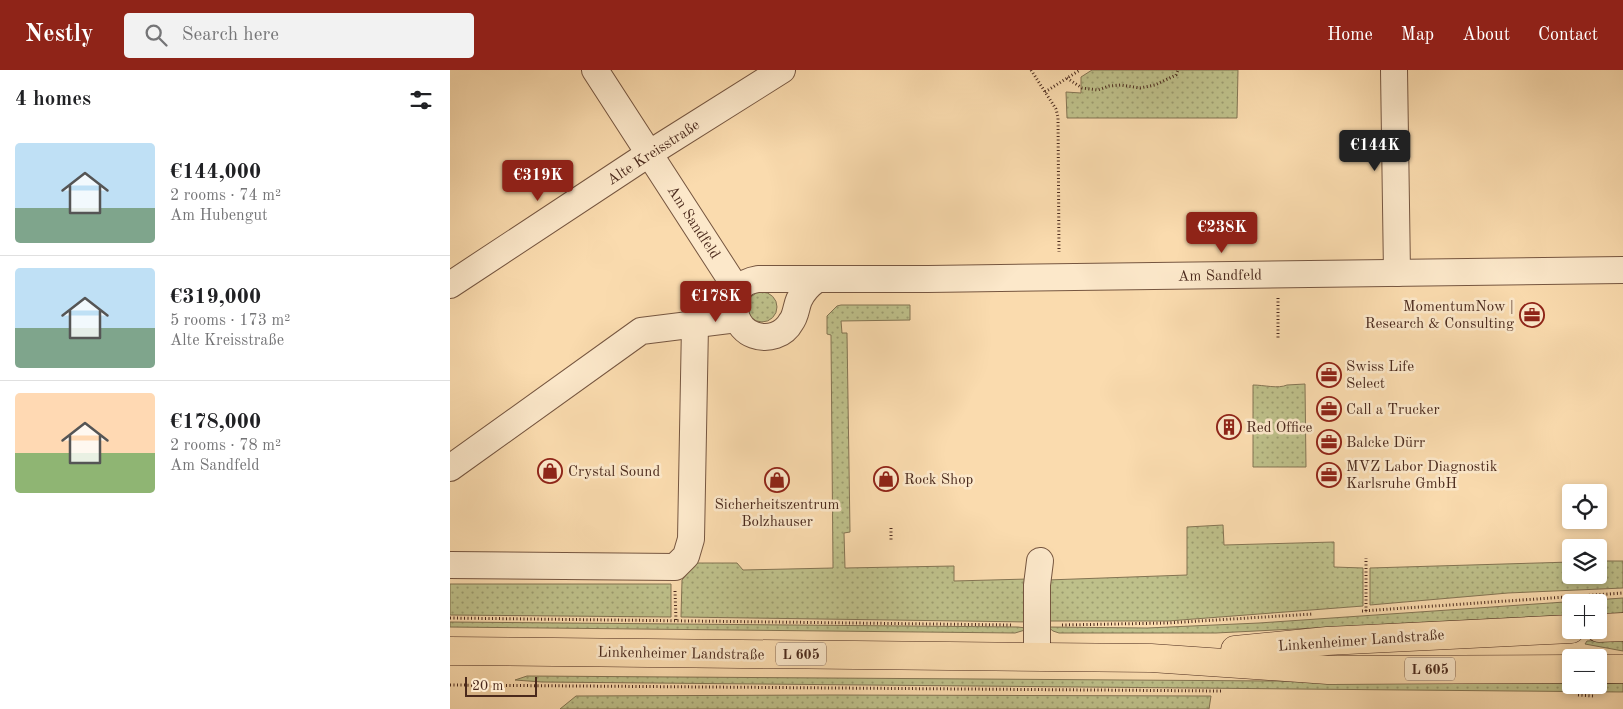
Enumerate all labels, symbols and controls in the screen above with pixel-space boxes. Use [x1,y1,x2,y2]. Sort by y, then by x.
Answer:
search box [124,13,474,58]
icon: search [142,21,170,49]
text: Nestly [25,23,94,47]
text: Search here [182,26,279,45]
text: Home [1327,26,1373,44]
text: Map [1401,26,1434,44]
text: About [1462,26,1510,44]
text: Contact [1538,26,1598,44]
icon: filters [407,86,435,114]
text: 4 homes [15,89,91,110]
street label: Alte Kreisstraße [605,118,703,189]
pin: €144K [1340,129,1410,172]
text: €144K [1350,138,1400,154]
pin: €319K [503,160,573,202]
text: €144,000 [170,162,261,183]
icon: home [55,163,115,223]
text: €319K [513,168,563,184]
street label: Am Sandfeld [664,184,722,262]
text: 2 rooms · 74 m² [170,188,281,204]
text: Am Hubengut [170,208,268,224]
pin: €238K [1187,212,1257,254]
text: €238K [1197,220,1247,236]
street label: Am Sandfeld [1178,268,1262,285]
pin: €178K [681,280,751,323]
text: €319,000 [170,287,261,308]
icon: home [55,288,115,348]
text: €178K [691,289,741,305]
place label: MomentumNow | Research & Consulting [1365,300,1514,332]
office icon: MomentumNow | Research & Consulting [1519,302,1545,328]
text: 5 rooms · 173 m² [170,313,290,329]
text: Alte Kreisstraße [170,333,284,349]
place label: Swiss Life Select [1346,360,1414,392]
office icon: Swiss Life Select [1316,362,1342,388]
office icon: Call a Trucker [1316,396,1342,422]
place label: Call a Trucker [1346,403,1440,418]
text: €178,000 [170,412,261,433]
icon: home [55,413,115,473]
building icon: Red Office [1216,414,1242,440]
place label: Red Office [1246,421,1313,436]
office icon: Balcke Dürr [1316,429,1342,455]
place label: Balcke Dürr [1346,436,1425,451]
text: 2 rooms · 78 m² [170,438,281,454]
text: Am Sandfeld [170,458,260,474]
shop icon: Crystal Sound [537,458,563,484]
place label: MVZ Labor Diagnostik Karlsruhe GmbH [1346,460,1498,492]
office icon: MVZ Labor Diagnostik Karlsruhe GmbH [1316,462,1342,488]
place label: Crystal Sound [568,465,660,480]
shop icon: Rock Shop [873,466,899,492]
shop icon: Sicherheitszentrum Bolzhauser [764,467,790,493]
place label: Rock Shop [904,473,974,488]
map controls [1562,484,1607,694]
button: locate [1562,484,1607,529]
place label: Sicherheitszentrum Bolzhauser [715,498,840,530]
button: layers [1562,539,1607,584]
button: + [1562,594,1607,639]
street label: Linkenheimer Landstraße [1277,628,1445,655]
road number: L 605 [776,642,826,666]
street label: Linkenheimer Landstraße [597,646,765,663]
button: − [1562,649,1607,694]
road number: L 605 [1405,658,1455,680]
scale bar [465,674,538,697]
text: 20 m [472,679,503,693]

